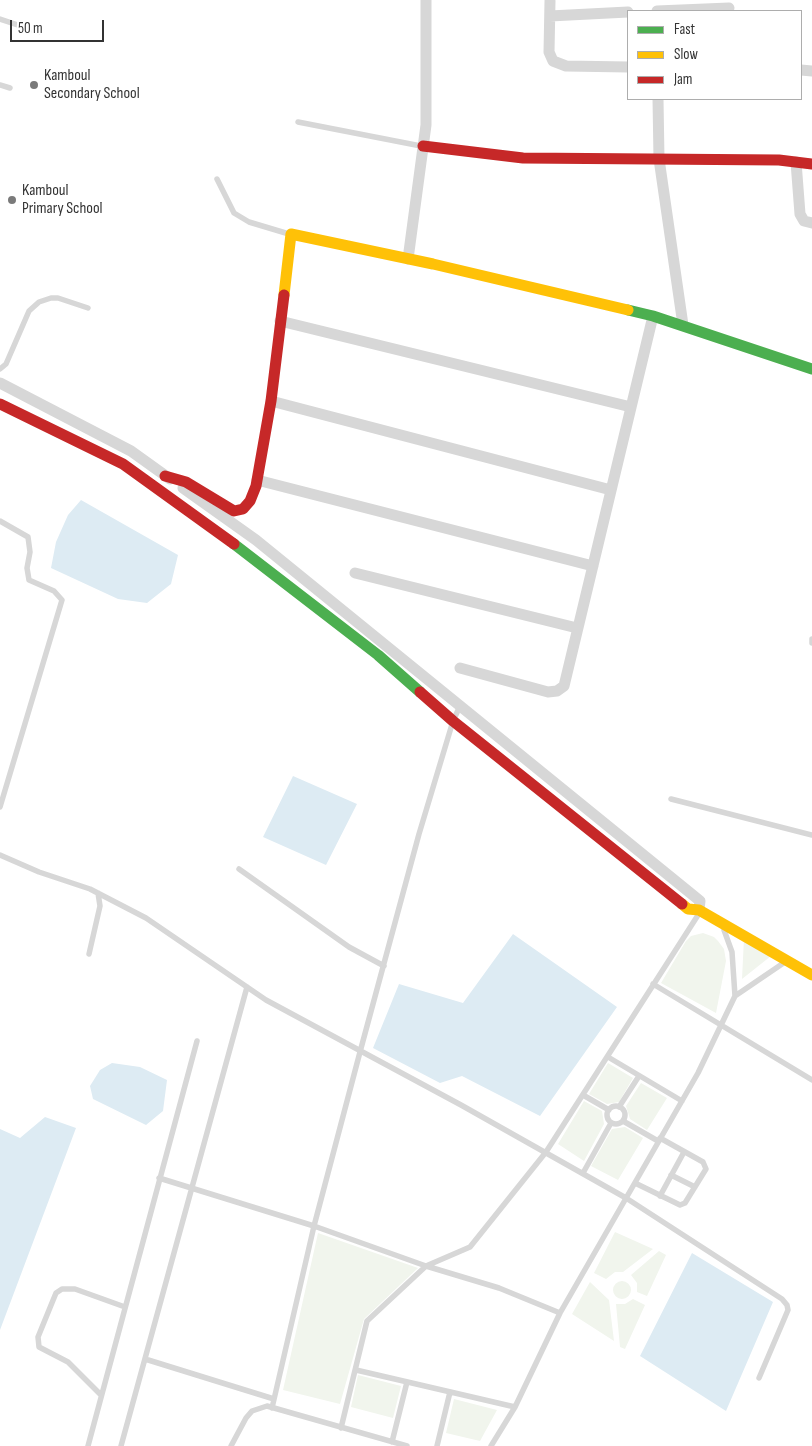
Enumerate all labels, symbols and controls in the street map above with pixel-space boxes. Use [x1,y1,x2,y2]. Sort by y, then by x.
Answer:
scale bar [12,10,106,42]
legend [627,10,802,100]
text: 50 m [18,19,43,38]
text: Fast [674,20,695,39]
text: Slow [674,45,698,64]
place label: Kamboul Secondary School [44,66,140,104]
text: Jam [674,70,692,89]
marker: Kamboul Secondary School [28,79,40,91]
place label: Kamboul Primary School [22,181,103,219]
marker: Kamboul Primary School [6,194,18,206]

